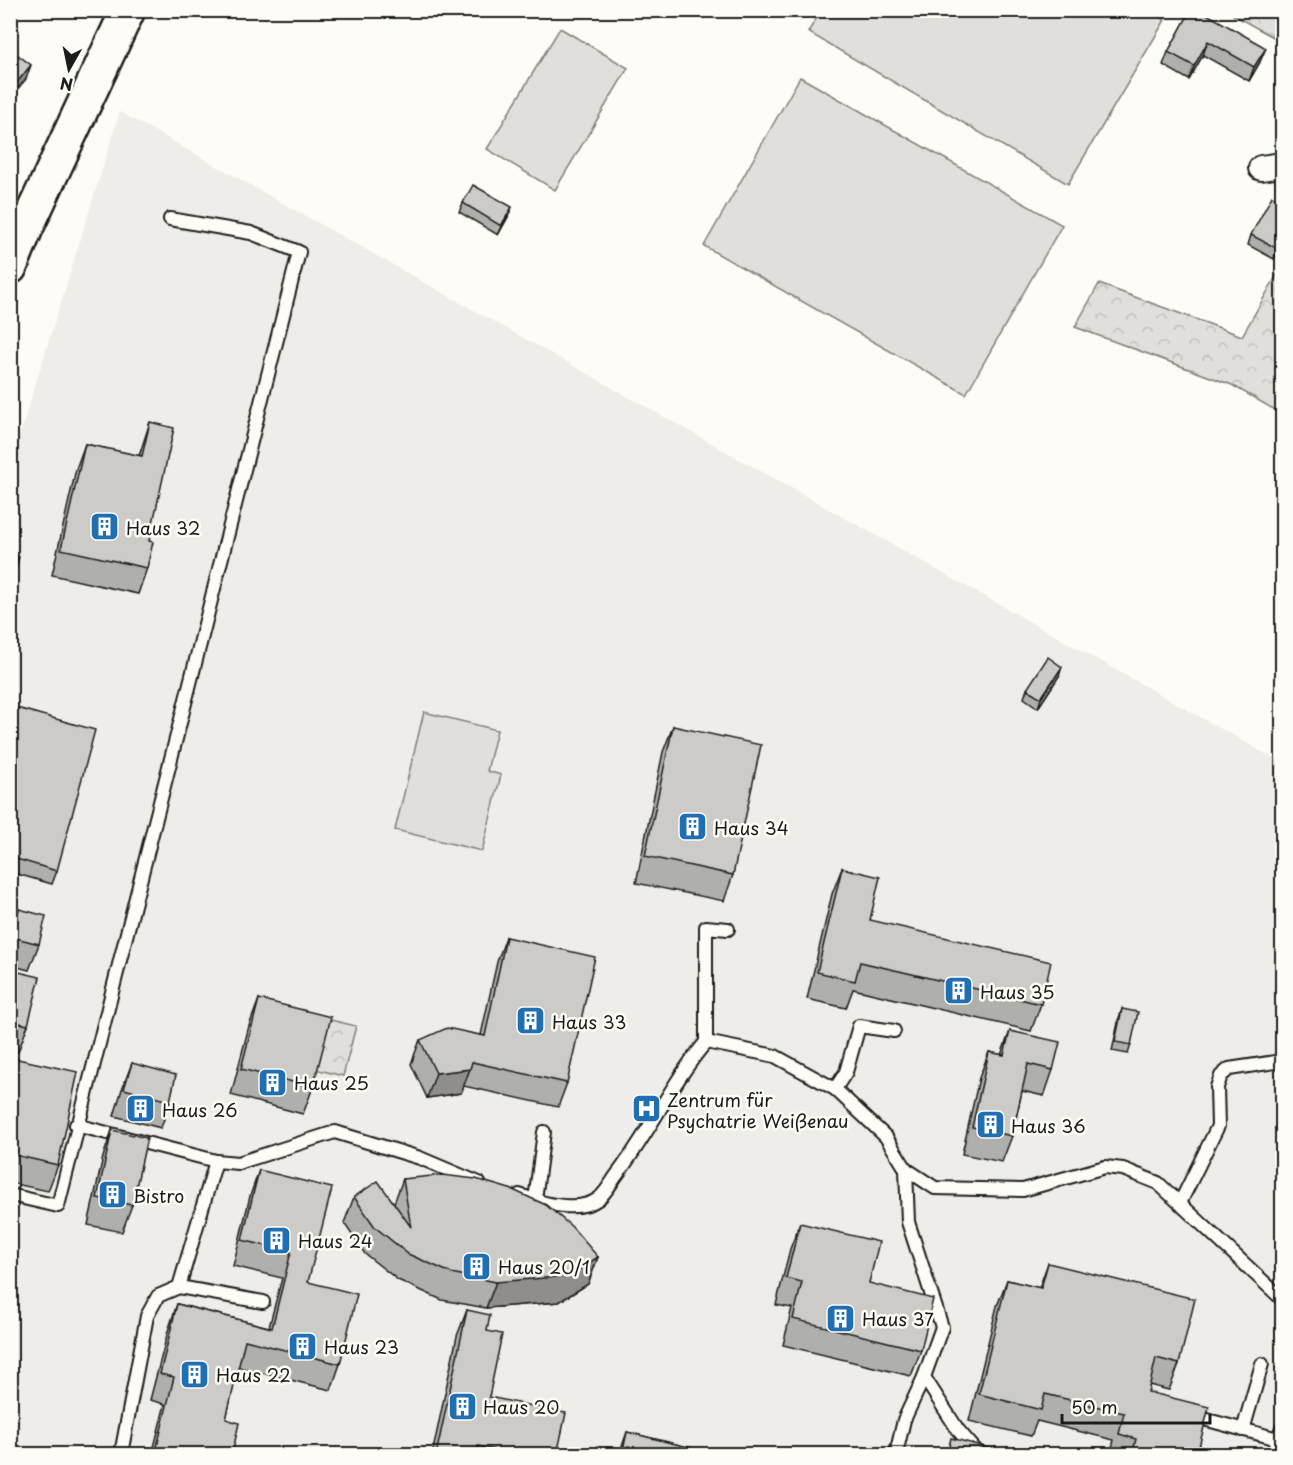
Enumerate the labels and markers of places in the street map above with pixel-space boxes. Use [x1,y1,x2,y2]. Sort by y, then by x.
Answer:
building icon: Haus 32 [89,511,121,543]
place label: Haus 32 [126,514,200,541]
building icon: Haus 34 [677,811,709,843]
place label: Haus 34 [714,814,789,841]
building icon: Haus 35 [943,975,975,1007]
place label: Haus 35 [980,978,1055,1005]
building icon: Haus 33 [515,1005,547,1037]
place label: Haus 33 [552,1008,626,1035]
building icon: Haus 25 [257,1066,289,1098]
place label: Haus 25 [294,1069,369,1096]
place label: Zentrum für Psychatrie Weißenau [667,1086,849,1134]
building icon: Haus 26 [125,1093,157,1125]
hospital icon: Zentrum für Psychatrie Weißenau [630,1093,662,1125]
place label: Haus 26 [162,1096,237,1123]
building icon: Haus 36 [974,1109,1006,1141]
place label: Haus 36 [1011,1112,1086,1139]
building icon: Bistro [96,1179,128,1211]
place label: Bistro [133,1182,184,1209]
building icon: Haus 24 [261,1224,293,1256]
place label: Haus 24 [298,1227,373,1254]
building icon: Haus 20/1 [461,1250,493,1282]
place label: Haus 20/1 [498,1253,590,1280]
building icon: Haus 37 [825,1302,857,1334]
place label: Haus 37 [862,1305,934,1332]
building icon: Haus 23 [287,1330,319,1362]
place label: Haus 23 [324,1333,399,1360]
building icon: Haus 22 [179,1358,211,1390]
place label: Haus 22 [216,1361,291,1388]
building icon: Haus 20 [446,1390,478,1422]
place label: Haus 20 [483,1393,560,1420]

